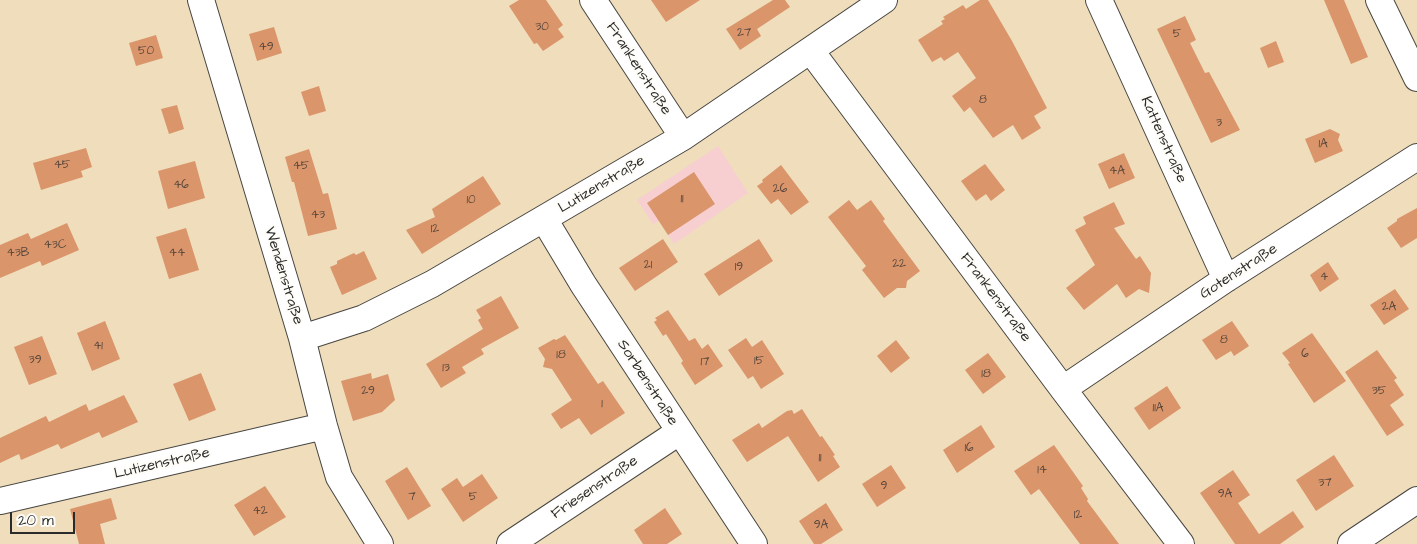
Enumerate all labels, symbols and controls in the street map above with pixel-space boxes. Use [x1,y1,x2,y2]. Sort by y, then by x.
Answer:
street label: Frankenstraße [601,19,675,119]
house number: 30 [535,20,549,34]
house number: 27 [737,26,751,40]
house number: 5 [1173,27,1181,41]
house number: 49 [258,40,274,54]
house number: 50 [138,44,154,58]
house number: 8 [979,93,987,107]
street label: Kattenstraße [1136,94,1190,186]
house number: 3 [1216,116,1222,130]
house number: 1A [1318,137,1328,151]
street label: Lutizenstraße [556,152,648,218]
house number: 45 [54,158,70,172]
house number: 45 [293,159,309,173]
house number: 4A [1109,164,1125,178]
house number: 46 [173,178,189,192]
house number: 26 [773,182,787,196]
house number: 11 [680,192,684,206]
house number: 10 [466,193,476,207]
house number: 43 [311,208,325,222]
house number: 12 [431,222,439,236]
street label: Wendenstraße [260,225,306,327]
house number: 43C [44,238,66,252]
street label: Gotenstraße [1197,240,1281,304]
house number: 43B [7,246,29,260]
house number: 44 [169,246,185,260]
street label: Frankenstraße [956,250,1034,346]
house number: 22 [892,257,906,271]
house number: 21 [644,258,652,272]
house number: 19 [735,260,743,274]
house number: 4 [1320,270,1328,284]
house number: 2A [1382,300,1396,314]
house number: 8 [1220,333,1228,347]
street label: Sorbenstraße [613,337,681,429]
house number: 41 [93,339,103,353]
house number: 6 [1301,347,1309,361]
house number: 18 [556,348,566,362]
house number: 39 [29,353,41,367]
house number: 15 [754,354,764,368]
house number: 17 [701,355,709,369]
house number: 13 [442,361,450,375]
house number: 18 [981,367,991,381]
house number: 29 [361,384,375,398]
house number: 35 [1372,384,1386,398]
house number: 1 [601,397,603,411]
house number: 11A [1153,401,1163,415]
house number: 16 [964,441,974,455]
street label: Lutizenstraße [112,444,212,484]
house number: 11 [818,451,822,465]
street label: Friesenstraße [548,452,642,524]
house number: 14 [1037,463,1047,477]
house number: 37 [1318,476,1332,490]
house number: 9 [881,479,887,493]
house number: 9A [1218,487,1232,501]
house number: 7 [408,490,416,504]
house number: 5 [469,490,477,504]
scale bar [12,502,78,534]
house number: 42 [252,504,268,518]
house number: 12 [1074,508,1082,522]
text: 20 m [18,510,54,531]
house number: 9A [814,518,828,532]

